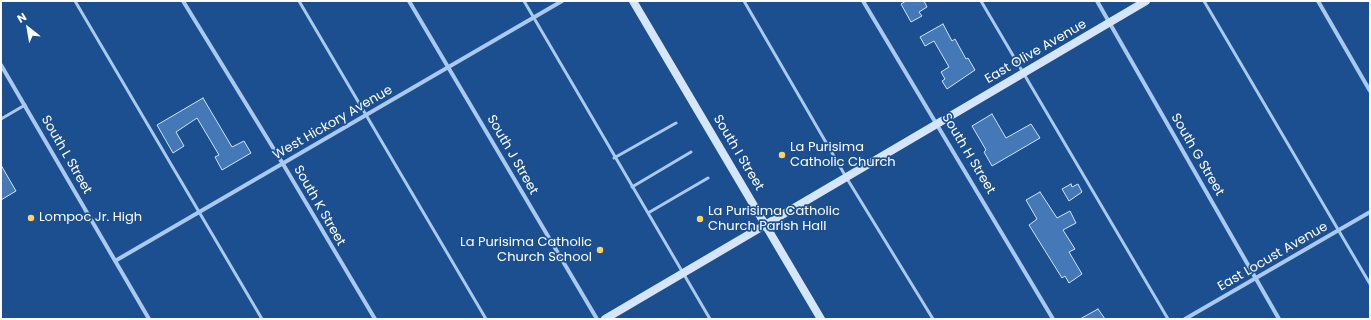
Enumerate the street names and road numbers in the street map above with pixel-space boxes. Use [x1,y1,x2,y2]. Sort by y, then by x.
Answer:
street label: East Olive Avenue [982,17,1090,87]
street label: West Hickory Avenue [271,82,395,164]
street label: South H Street [938,111,998,197]
street label: South G Street [1167,111,1227,199]
street label: South J Street [483,112,541,198]
street label: South I Street [709,112,767,194]
street label: South L Street [37,113,95,197]
street label: South K Street [290,163,348,249]
street label: East Locust Avenue [1215,219,1331,295]

